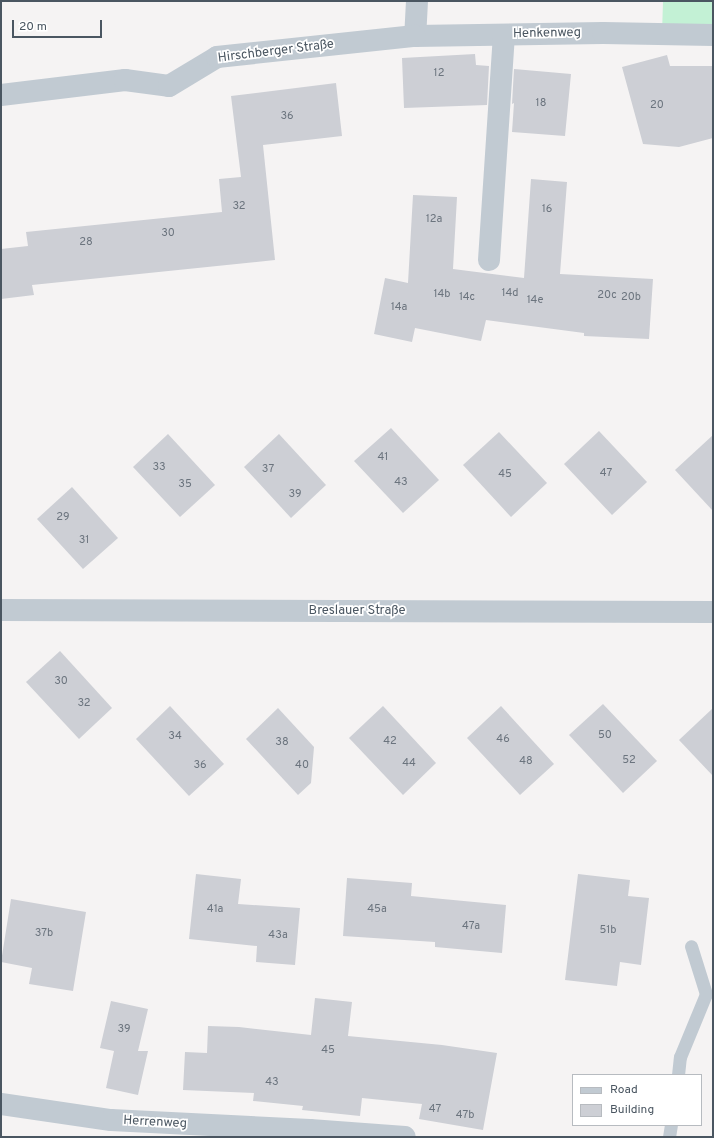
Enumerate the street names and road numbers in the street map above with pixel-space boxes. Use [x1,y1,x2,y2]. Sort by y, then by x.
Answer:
street label: Henkenweg [513,26,581,42]
street label: Hirschberger Straße [217,37,335,67]
street label: Breslauer Straße [309,603,405,619]
street label: Herrenweg [123,1114,187,1132]

